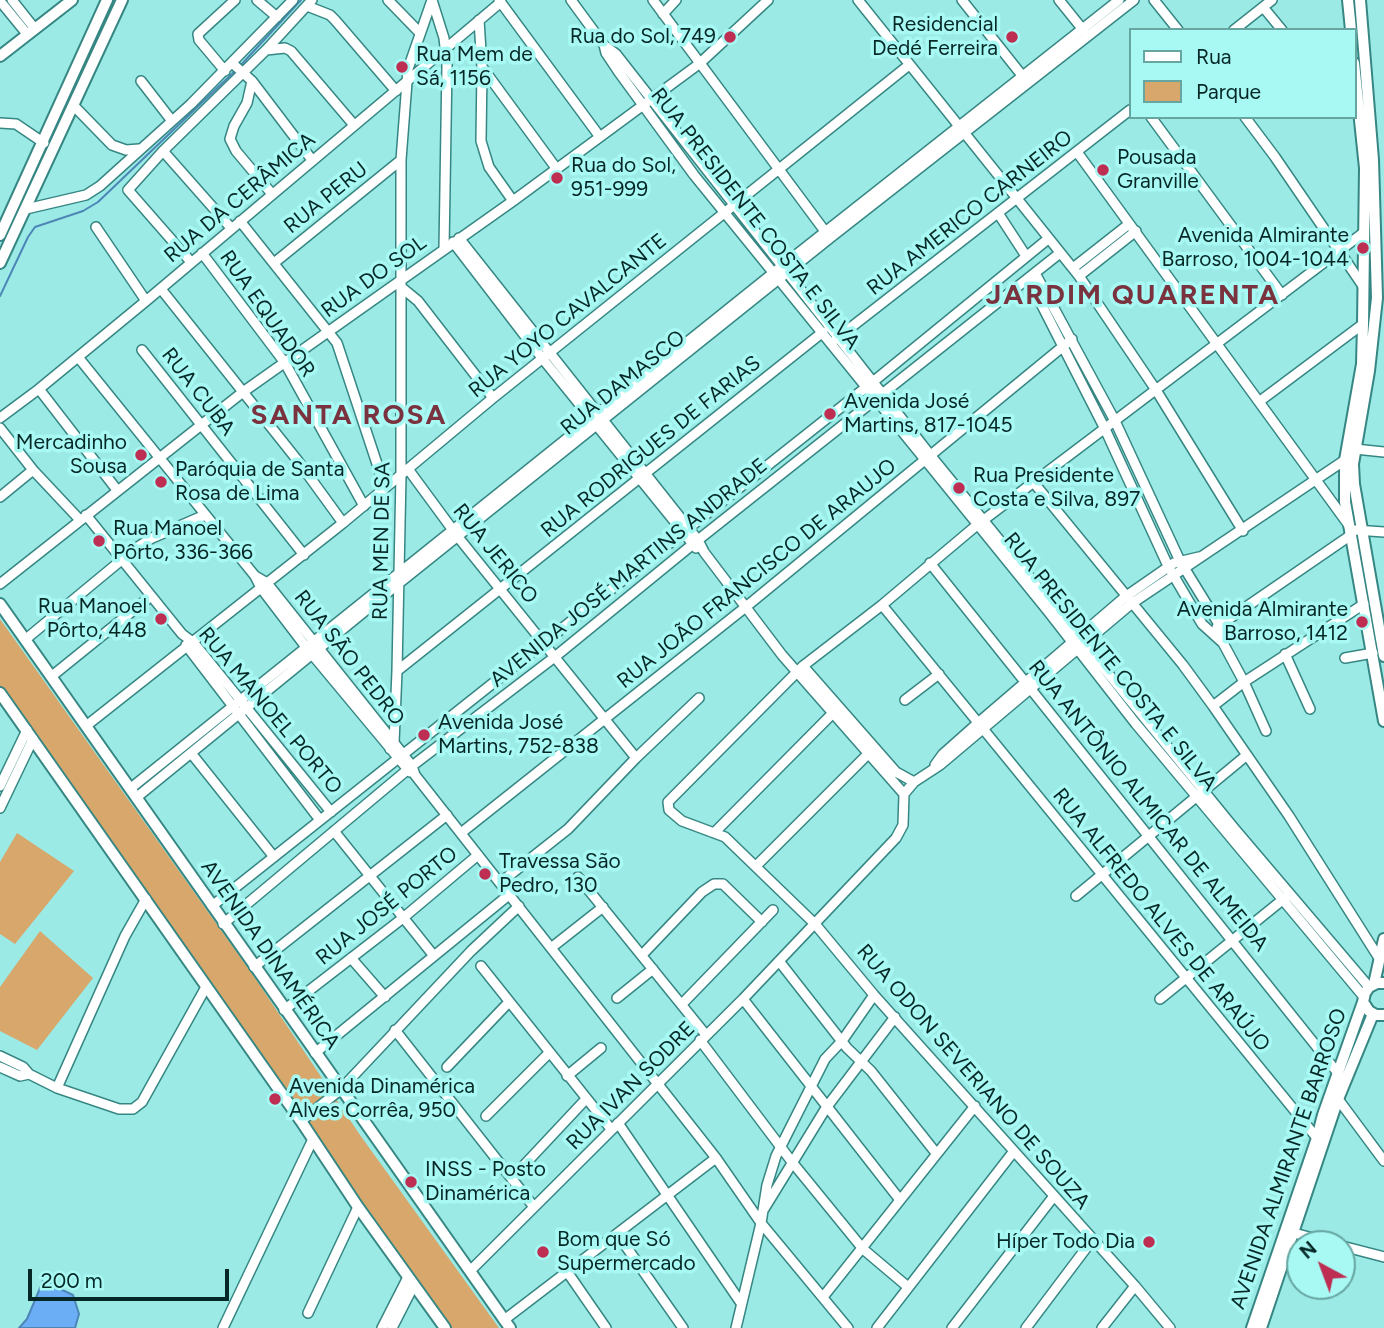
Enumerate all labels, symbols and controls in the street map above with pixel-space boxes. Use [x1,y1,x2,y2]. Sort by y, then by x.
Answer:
place label: Residencial Dedé Ferreira [872,12,998,62]
place label: Rua do Sol, 749 [570,24,716,50]
legend [1128,28,1356,119]
marker: Rua do Sol, 749 [722,29,738,45]
marker: Residencial Dedé Ferreira [1004,29,1020,45]
place label: Rua Mem de Sá, 1156 [416,42,533,92]
text: Rua [1196,44,1232,69]
marker: Rua Mem de Sá, 1156 [394,59,410,75]
text: Parque [1196,79,1261,104]
street label: RUA PRESIDENTE COSTA E SILVA [645,83,865,355]
street label: RUA AMERICO CARNEIRO [862,125,1078,301]
street label: RUA DA CERÂMICA [160,128,320,268]
place label: Pousada Granville [1117,145,1199,195]
place label: Rua do Sol, 951-999 [571,153,676,203]
street label: RUA PERU [279,157,373,239]
marker: Pousada Granville [1095,162,1111,178]
marker: Rua do Sol, 951-999 [549,170,565,186]
place label: Avenida Almirante Barroso, 1004-1044 [1162,223,1349,273]
street label: RUA YOYO CAVALCANTE [464,228,672,404]
street label: RUA DO SOL [317,231,431,323]
marker: Avenida Almirante Barroso, 1004-1044 [1355,240,1371,256]
street label: RUA EQUADOR [214,246,320,382]
district label: JARDIM QUARENTA [988,279,1278,313]
street label: RUA DAMASCO [556,325,690,441]
street label: RUA CUBA [156,343,240,441]
street label: RUA RODRIGUES DE FARIAS [536,351,766,543]
place label: Avenida José Martins, 817-1045 [844,389,1013,439]
district label: SANTA ROSA [252,399,446,433]
marker: Avenida José Martins, 817-1045 [822,406,838,422]
place label: Mercadinho Sousa [16,430,127,480]
marker: Mercadinho Sousa [133,447,149,463]
street label: AVENIDA JOSÉ MARTINS ANDRADE [485,453,773,693]
street label: RUA JOÃO FRANCISCO DE ARAUJO [613,454,901,694]
place label: Paróquia de Santa Rosa de Lima [175,457,344,507]
street label: RUA MEN DE SA [368,462,396,620]
place label: Rua Presidente Costa e Silva, 897 [973,463,1140,513]
marker: Paróquia de Santa Rosa de Lima [153,474,169,490]
marker: Rua Presidente Costa e Silva, 897 [951,480,967,496]
street label: RUA JERICO [447,499,543,609]
place label: Rua Manoel Pôrto, 336-366 [113,516,253,566]
street label: RUA PRESIDENTE COSTA E SILVA [998,528,1222,796]
marker: Rua Manoel Pôrto, 336-366 [91,533,107,549]
street label: RUA SÃO PEDRO [288,585,410,731]
place label: Rua Manoel Pôrto, 448 [38,594,147,644]
place label: Avenida Almirante Barroso, 1412 [1177,597,1348,647]
marker: Rua Manoel Pôrto, 448 [153,611,169,627]
marker: Avenida Almirante Barroso, 1412 [1354,614,1370,630]
street label: RUA MANOEL PORTO [193,623,347,799]
street label: RUA ANTÔNIO ALMICAR DE ALMEIDA [1023,655,1273,957]
place label: Avenida José Martins, 752-838 [438,710,599,760]
marker: Avenida José Martins, 752-838 [416,727,432,743]
street label: RUA ALFREDO ALVES DE ARAÚJO [1047,783,1275,1057]
street label: RUA JOSÉ PORTO [311,841,463,971]
place label: Travessa São Pedro, 130 [499,849,621,899]
street label: AVENIDA DINAMÉRICA [195,856,345,1054]
marker: Travessa São Pedro, 130 [477,866,493,882]
street label: RUA ODON SEVERIANO DE SOUZA [851,939,1095,1215]
street label: AVENIDA ALMIRANTE BARROSO [1226,1005,1352,1313]
street label: RUA IVAN SODRE [561,1016,701,1156]
place label: Avenida Dinamérica Alves Corrêa, 950 [289,1074,475,1124]
marker: Avenida Dinamérica Alves Corrêa, 950 [267,1091,283,1107]
place label: INSS - Posto Dinamérica [425,1157,546,1207]
marker: INSS - Posto Dinamérica [403,1174,419,1190]
place label: Bom que Só Supermercado [557,1227,696,1277]
place label: Híper Todo Dia [996,1229,1135,1255]
north arrow [1286,1230,1356,1300]
marker: Híper Todo Dia [1141,1234,1157,1250]
marker: Bom que Só Supermercado [535,1244,551,1260]
scale bar [32,1254,233,1298]
text: 200 m [41,1268,103,1293]

